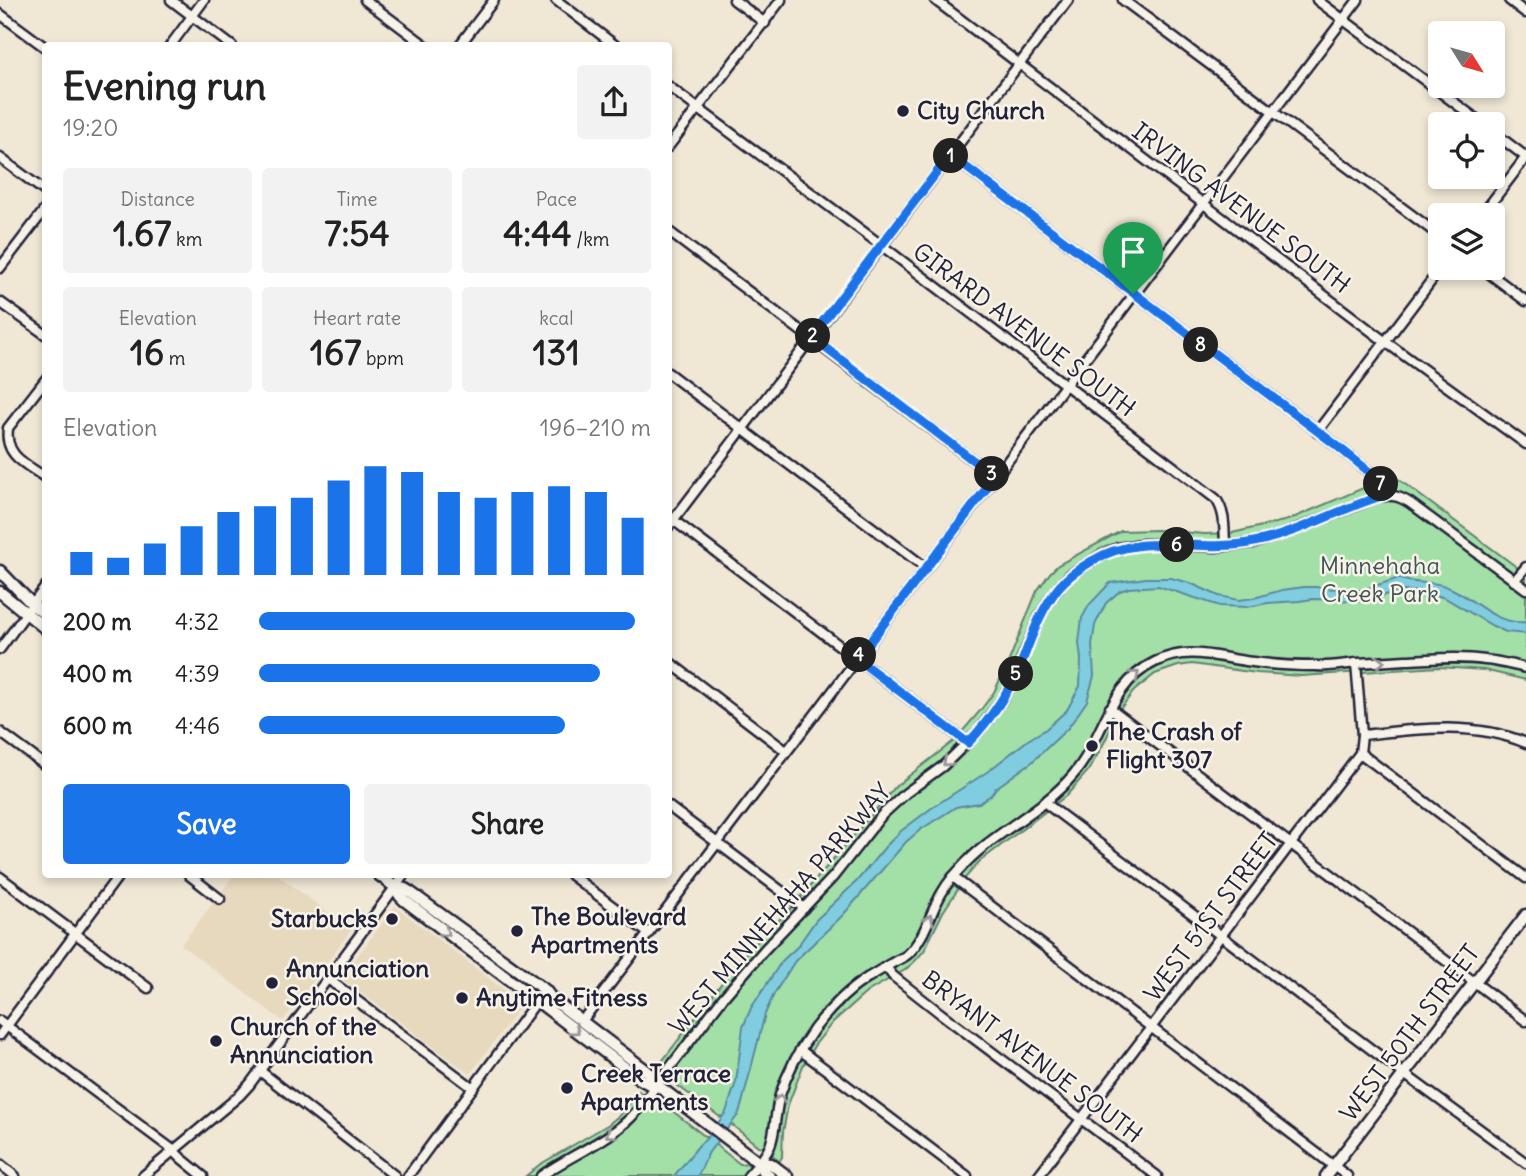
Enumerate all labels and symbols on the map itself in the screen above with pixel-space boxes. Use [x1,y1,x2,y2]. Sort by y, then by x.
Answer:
north arrow [1428,21,1505,98]
place label: City Church [917,95,1045,125]
marker: City Church [895,103,911,119]
street label: IRVING AVENUE SOUTH [1127,115,1357,299]
pin: 1 [934,138,968,174]
pin [1103,222,1163,294]
street label: GIRARD AVENUE SOUTH [907,236,1142,423]
pin: 2 [796,318,830,354]
pin: 8 [1184,328,1218,362]
pin: 3 [974,456,1010,491]
pin: 7 [1364,466,1398,502]
pin: 6 [1160,528,1194,562]
park label: Minnehaha Creek Park [1320,550,1440,608]
pin: 4 [842,638,876,672]
one-way arrow [1375,654,1386,669]
pin: 5 [998,656,1034,692]
one-way arrow [1127,671,1140,683]
place label: The Crash of Flight 307 [1106,716,1243,774]
marker: The Crash of Flight 307 [1084,738,1100,754]
one-way arrow [942,754,955,766]
street label: WEST MINNEHAHA PARKWAY [662,776,897,1040]
street label: WEST 51ST STREET [1137,826,1284,1007]
place label: The Boulevard Apartments [531,901,686,959]
place label: Starbucks [271,903,378,933]
marker: Starbucks [384,911,400,927]
one-way arrow [921,913,935,926]
one-way arrow [438,923,450,936]
marker: The Boulevard Apartments [509,923,525,939]
street label: WEST 50TH STREET [1333,938,1485,1127]
place label: Annunciation School [286,953,429,1011]
street label: BRYANT AVENUE SOUTH [917,964,1149,1149]
marker: Annunciation School [264,975,280,991]
place label: Anytime Fitness [476,982,648,1012]
marker: Anytime Fitness [454,990,470,1006]
place label: Church of the Annunciation [230,1011,377,1069]
one-way arrow [567,1021,580,1034]
marker: Church of the Annunciation [208,1033,224,1049]
place label: Creek Terrace Apartments [581,1058,731,1116]
marker: Creek Terrace Apartments [559,1080,575,1096]
one-way arrow [772,1093,786,1105]
one-way arrow [605,1126,618,1139]

